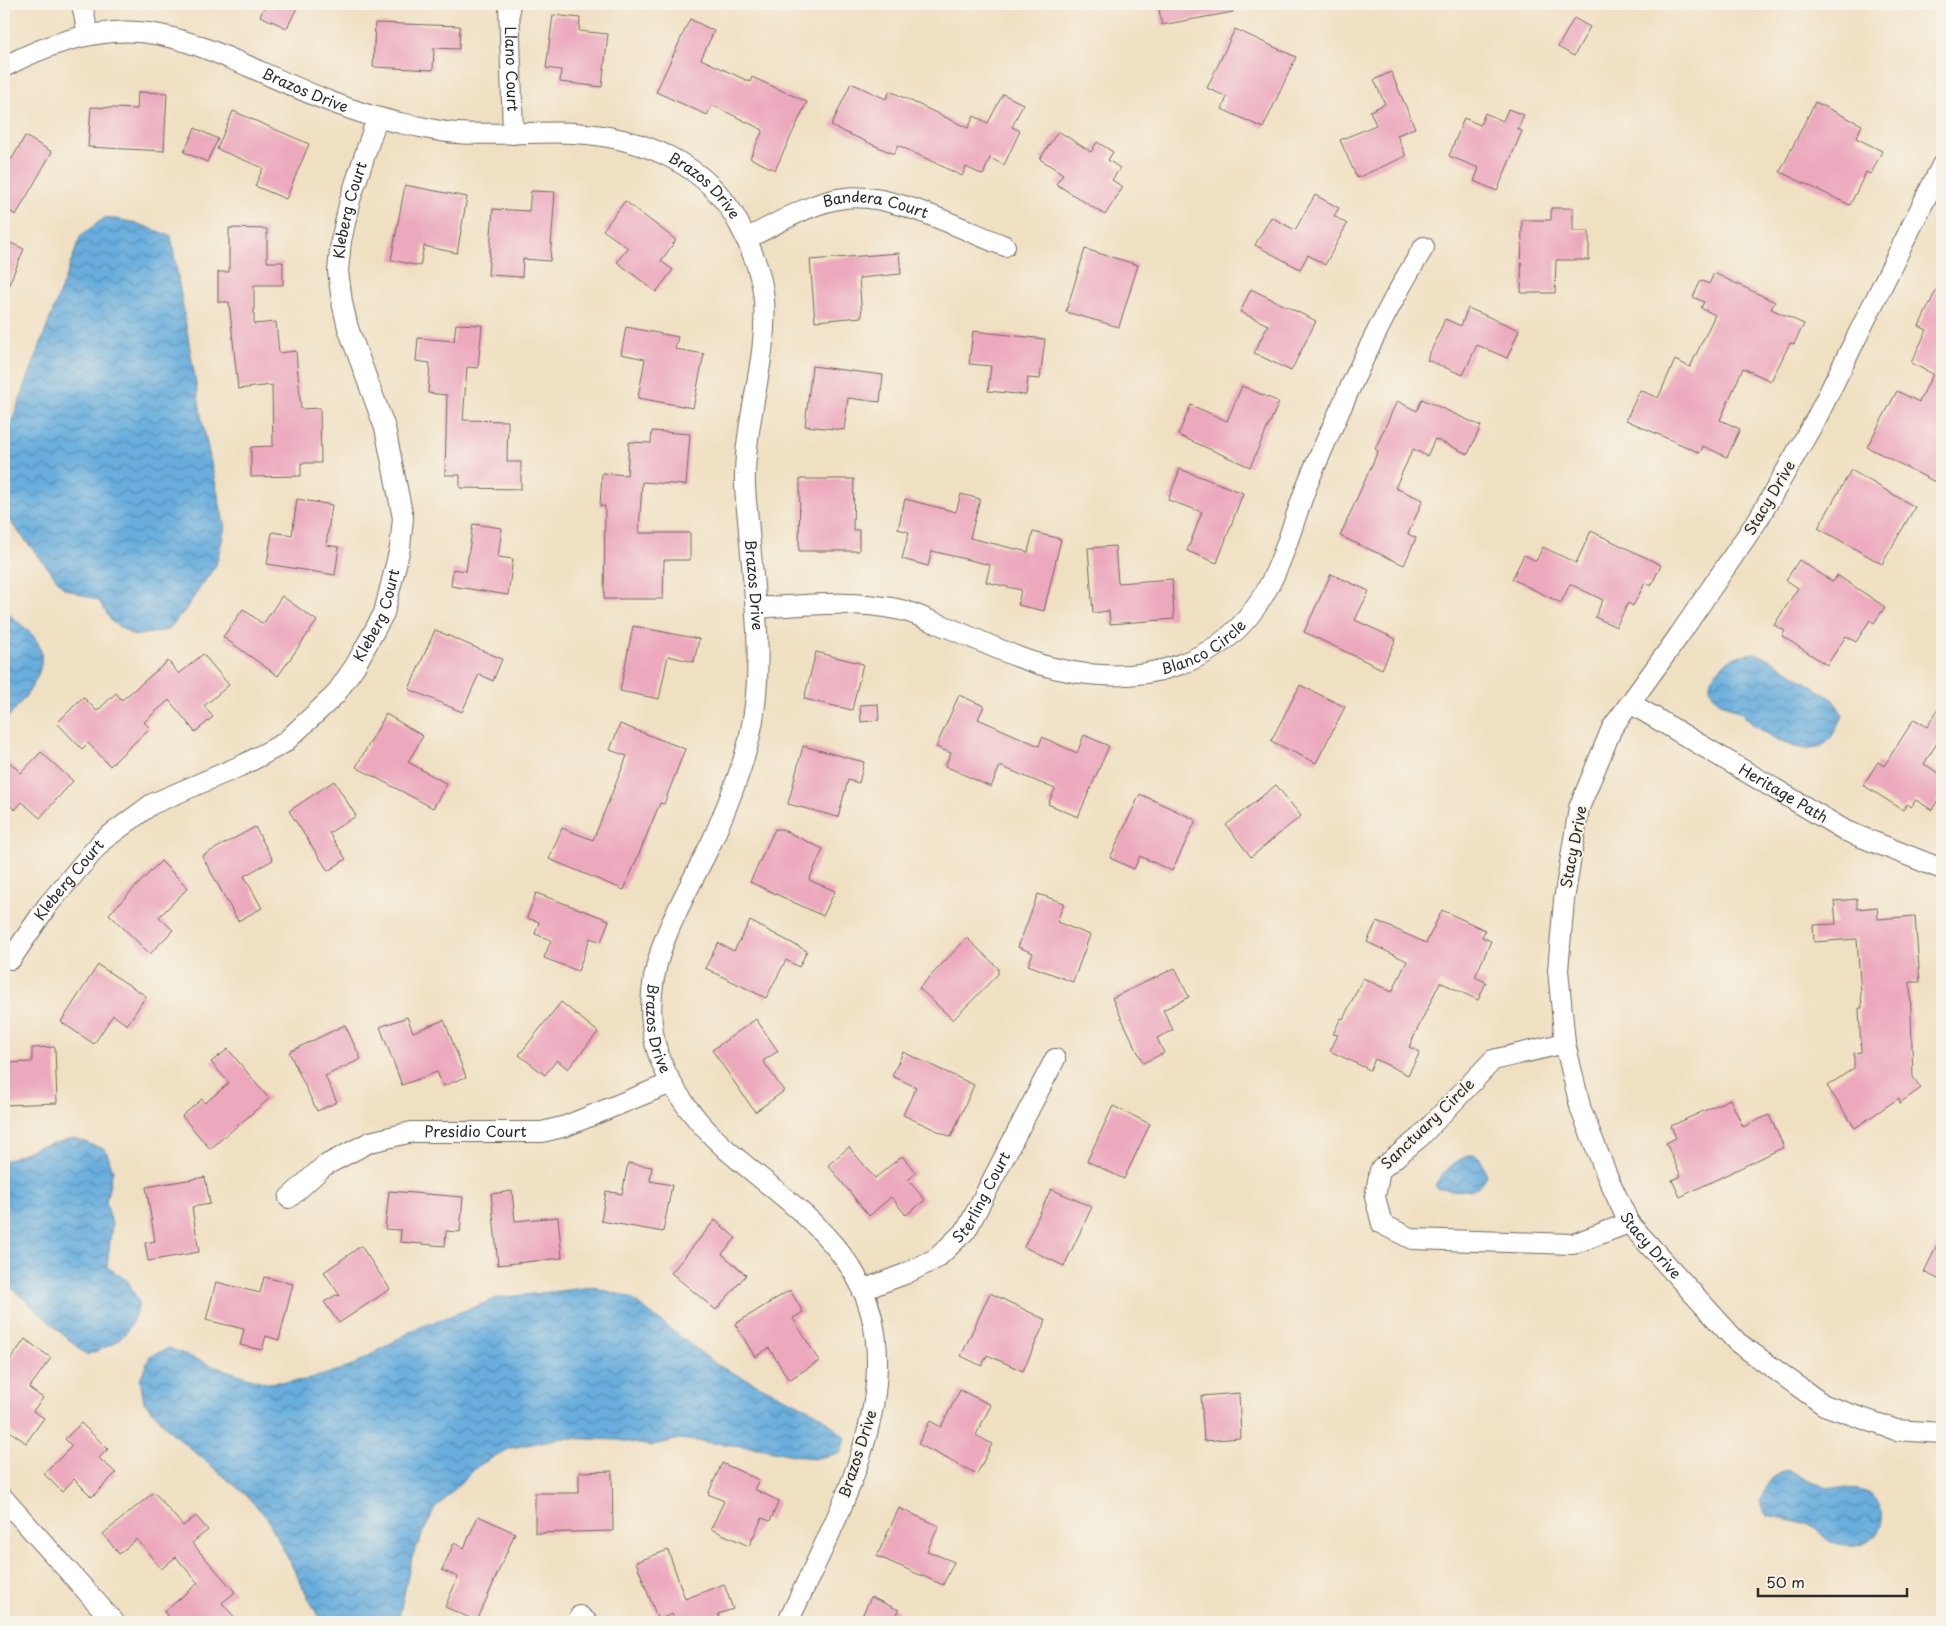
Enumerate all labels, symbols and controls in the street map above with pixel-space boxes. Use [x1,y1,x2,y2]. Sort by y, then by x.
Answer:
street label: Llano Court [500,26,525,112]
street label: Brazos Drive [259,61,352,117]
street label: Brazos Drive [665,145,747,223]
street label: Kleberg Court [326,158,372,260]
street label: Bandera Court [820,184,932,223]
street label: Stacy Drive [1737,455,1800,539]
street label: Brazos Drive [740,538,770,631]
street label: Kleberg Court [347,566,404,665]
street label: Blanco Circle [1158,613,1251,680]
street label: Heritage Path [1735,757,1833,828]
street label: Stacy Drive [1553,803,1592,890]
street label: Kleberg Court [27,834,109,925]
street label: Brazos Drive [641,982,678,1077]
street label: Sanctuary Circle [1375,1072,1479,1174]
street label: Presidio Court [424,1119,527,1142]
street label: Sterling Court [946,1147,1015,1248]
street label: Stacy Drive [1615,1208,1687,1284]
street label: Brazos Drive [832,1406,882,1501]
scale bar [1758,1566,1907,1598]
text: 50 m [1766,1570,1805,1593]

